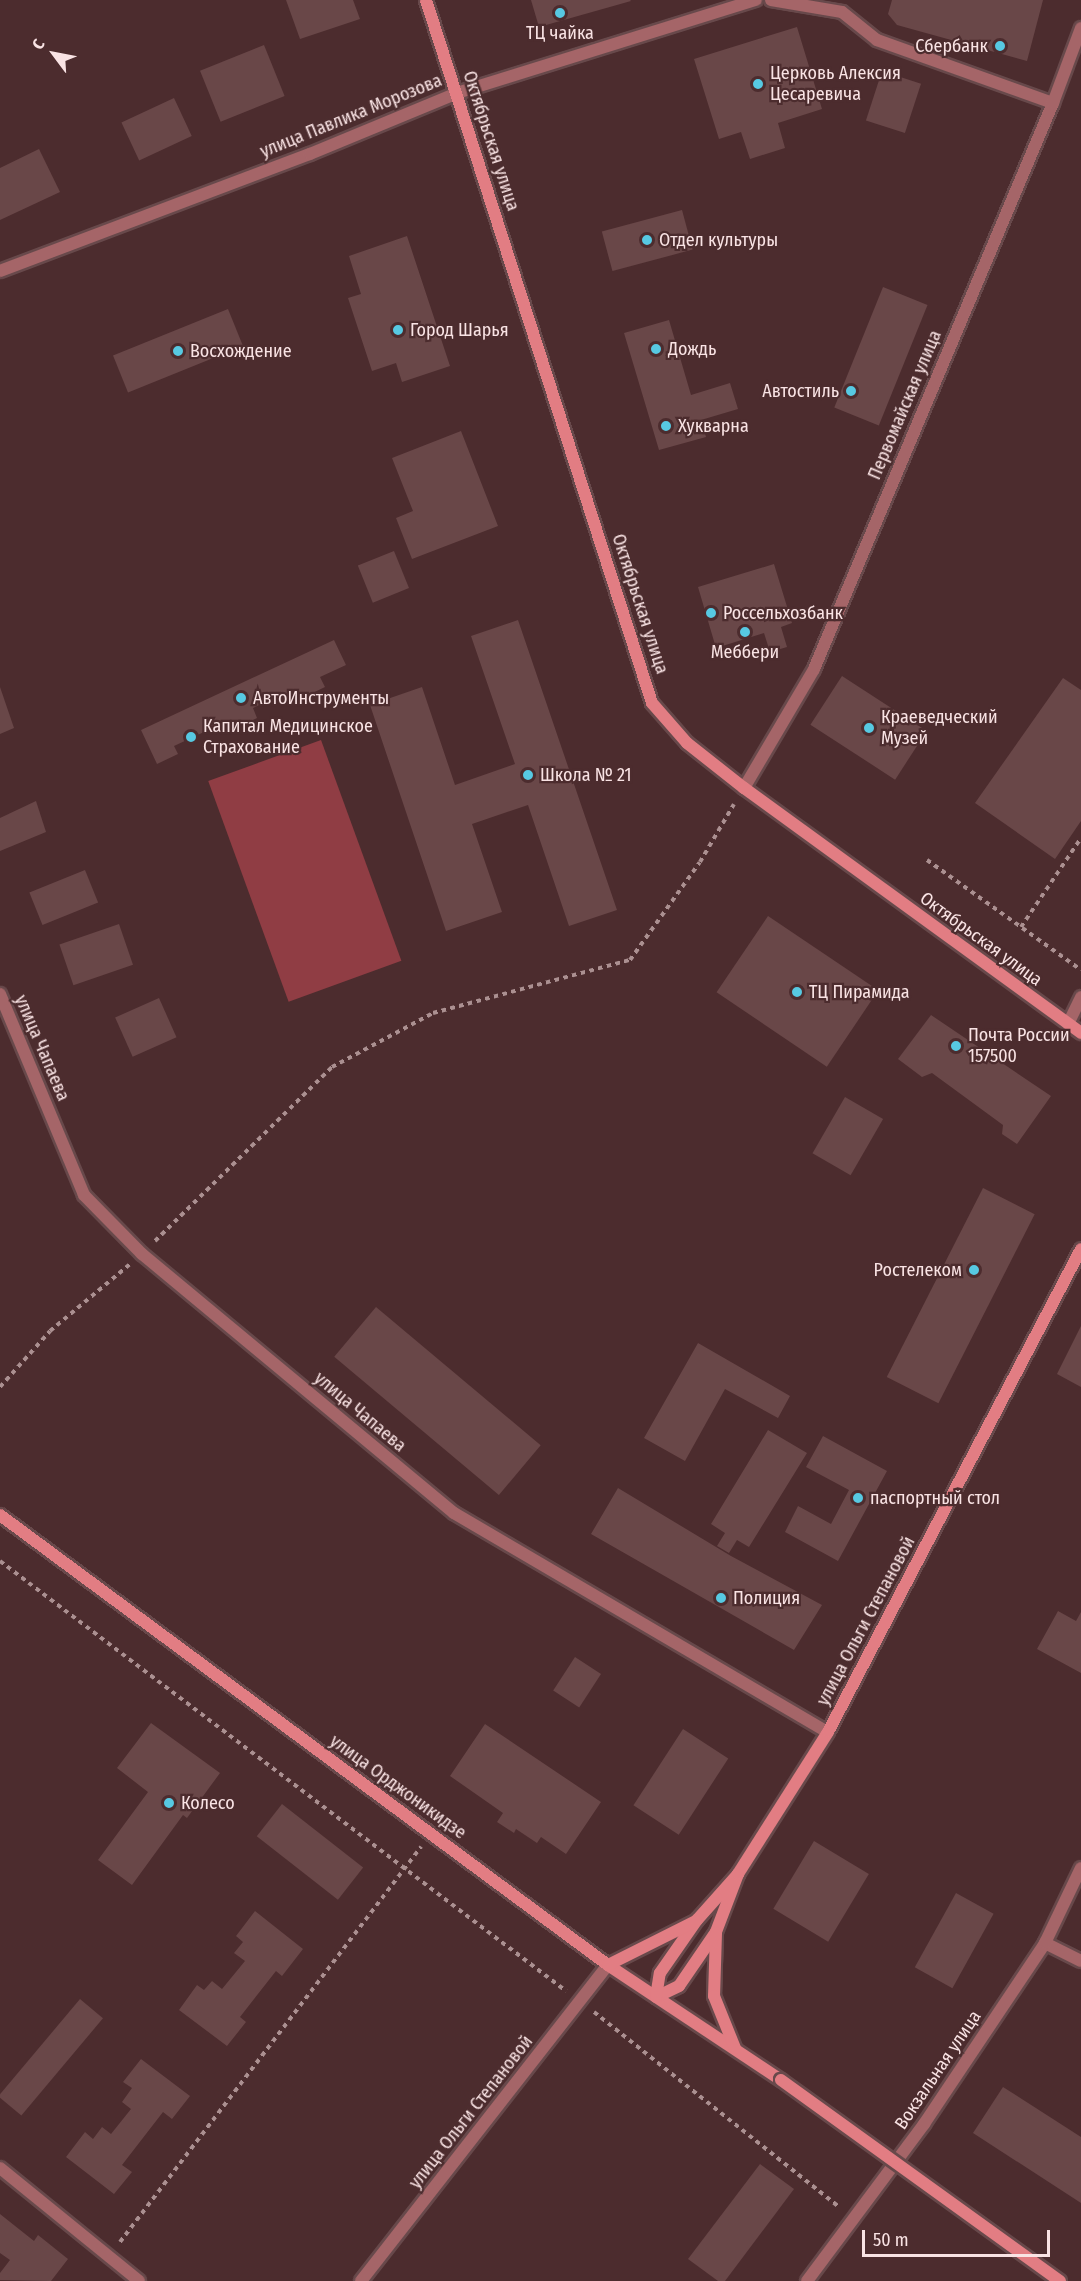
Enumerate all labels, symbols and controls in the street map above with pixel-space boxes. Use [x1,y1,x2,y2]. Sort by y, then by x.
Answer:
marker: ТЦ чайка [553,6,567,20]
place label: ТЦ чайка [526,22,594,44]
north arrow [24,24,84,84]
place label: Сбербанк [915,35,988,57]
text: С [28,36,49,53]
marker: Сбербанк [993,39,1007,53]
place label: Церковь Алексия Цесаревича [770,63,901,106]
street label: Октябрьская улица [458,68,524,214]
street label: улица Павлика Морозова [257,70,445,162]
marker: Церковь Алексия Цесаревича [751,77,765,91]
place label: Отдел культуры [659,229,778,251]
marker: Отдел культуры [640,233,654,247]
place label: Город Шарья [410,319,509,341]
marker: Город Шарья [391,323,405,337]
street label: Первомайская улица [864,327,946,483]
place label: Дождь [668,338,716,360]
place label: Восхождение [190,340,292,362]
marker: Дождь [649,342,663,356]
marker: Восхождение [171,344,185,358]
place label: Автостиль [762,380,839,402]
marker: Автостиль [844,384,858,398]
place label: Хукварна [678,415,749,437]
marker: Хукварна [659,419,673,433]
street label: Октябрьская улица [607,531,673,677]
place label: Россельхозбанк [723,602,843,624]
marker: Россельхозбанк [704,606,718,620]
marker: Меббери [738,625,752,639]
place label: Меббери [711,641,779,663]
place label: АвтоИнструменты [253,687,389,709]
marker: АвтоИнструменты [234,691,248,705]
place label: Краеведческий Музей [881,707,998,750]
place label: Капитал Медицинское Страхование [203,716,373,758]
marker: Краеведческий Музей [862,721,876,735]
marker: Капитал Медицинское Страхование [184,730,198,744]
place label: Школа № 21 [540,764,632,786]
marker: Школа № 21 [521,768,535,782]
street label: Октябрьская улица [916,887,1046,991]
place label: ТЦ Пирамида [809,981,910,1003]
marker: ТЦ Пирамида [790,985,804,999]
street label: улица Чапаева [10,992,74,1104]
place label: Почта России 157500 [968,1025,1070,1068]
marker: Почта России 157500 [949,1039,963,1053]
place label: Ростелеком [874,1259,962,1281]
marker: Ростелеком [967,1263,981,1277]
street label: улица Чапаева [310,1367,410,1457]
place label: паспортный стол [870,1487,1000,1509]
marker: паспортный стол [851,1491,865,1505]
street label: улица Ольги Степановой [812,1533,920,1709]
place label: Полиция [733,1587,800,1609]
marker: Полиция [714,1591,728,1605]
street label: улица Орджоникидзе [326,1730,470,1844]
place label: Колесо [181,1792,235,1814]
marker: Колесо [162,1796,176,1810]
street label: Вокзальная улица [890,2006,986,2134]
street label: улица Ольги Степановой [404,2031,538,2193]
scale bar [865,2218,1052,2256]
text: 50 m [873,2229,909,2251]

